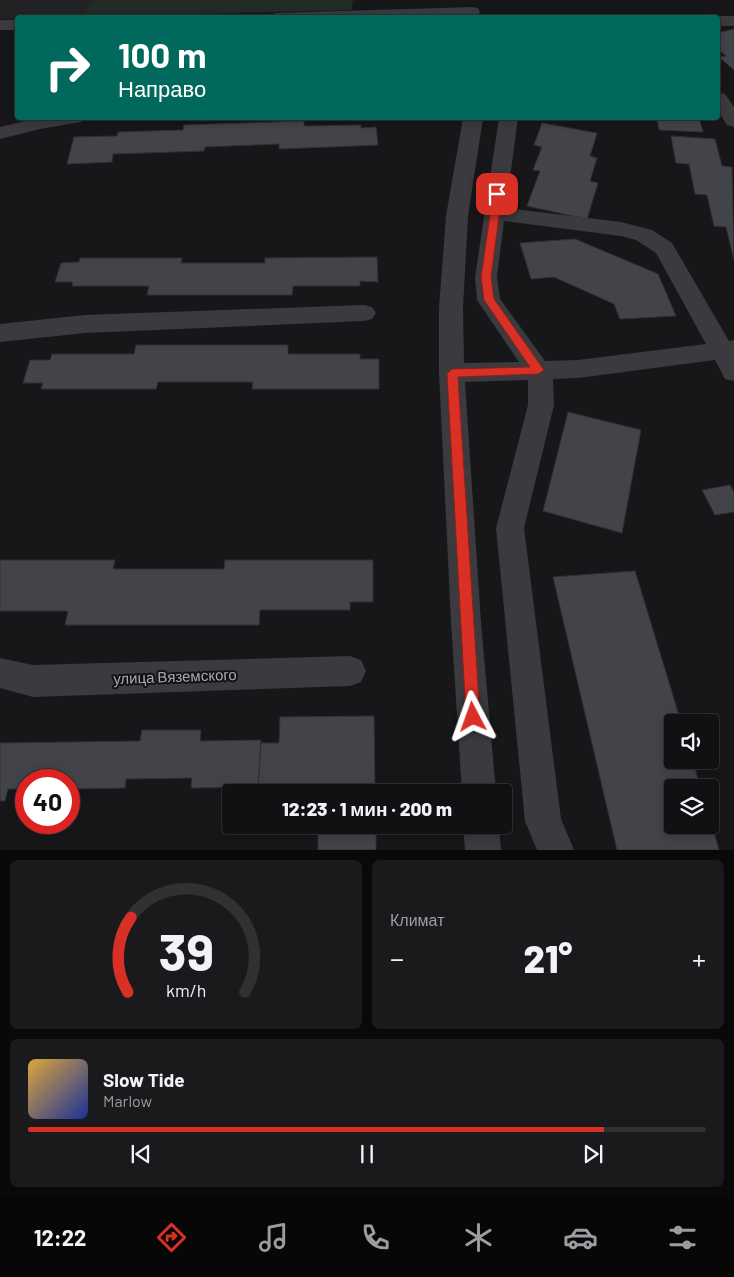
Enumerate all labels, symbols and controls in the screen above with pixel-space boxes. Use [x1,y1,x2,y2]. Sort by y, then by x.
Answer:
text: 100 m [118,33,207,75]
icon: right [35,35,100,100]
text: Направо [118,75,206,101]
pin [476,173,518,215]
icon: arrive [483,180,511,208]
street label: улица Вяземского [113,665,237,687]
position arrow [446,690,498,742]
map controls [664,714,719,834]
button: sound [664,714,719,769]
speed limit sign: 40 [15,769,80,834]
button: layers [664,779,719,834]
text: 12:23 · 1 мин · 200 m [282,797,452,820]
text: Климат [390,910,444,929]
text: 39 [158,919,214,981]
text: 21° [523,935,573,981]
text: − [390,941,404,975]
text: + [692,941,706,975]
text: km/h [166,979,206,1001]
text: Slow Tide [103,1068,185,1091]
text: Marlow [103,1091,152,1110]
icon: previous [127,1140,155,1168]
icon: pause [353,1140,381,1168]
icon: next [579,1140,607,1168]
icon: directions [154,1220,189,1255]
icon: music [256,1220,291,1255]
icon: phone [358,1220,393,1255]
icon: climate [461,1220,496,1255]
icon: car [563,1220,598,1255]
icon: filters [665,1220,700,1255]
text: 12:22 [34,1224,86,1250]

